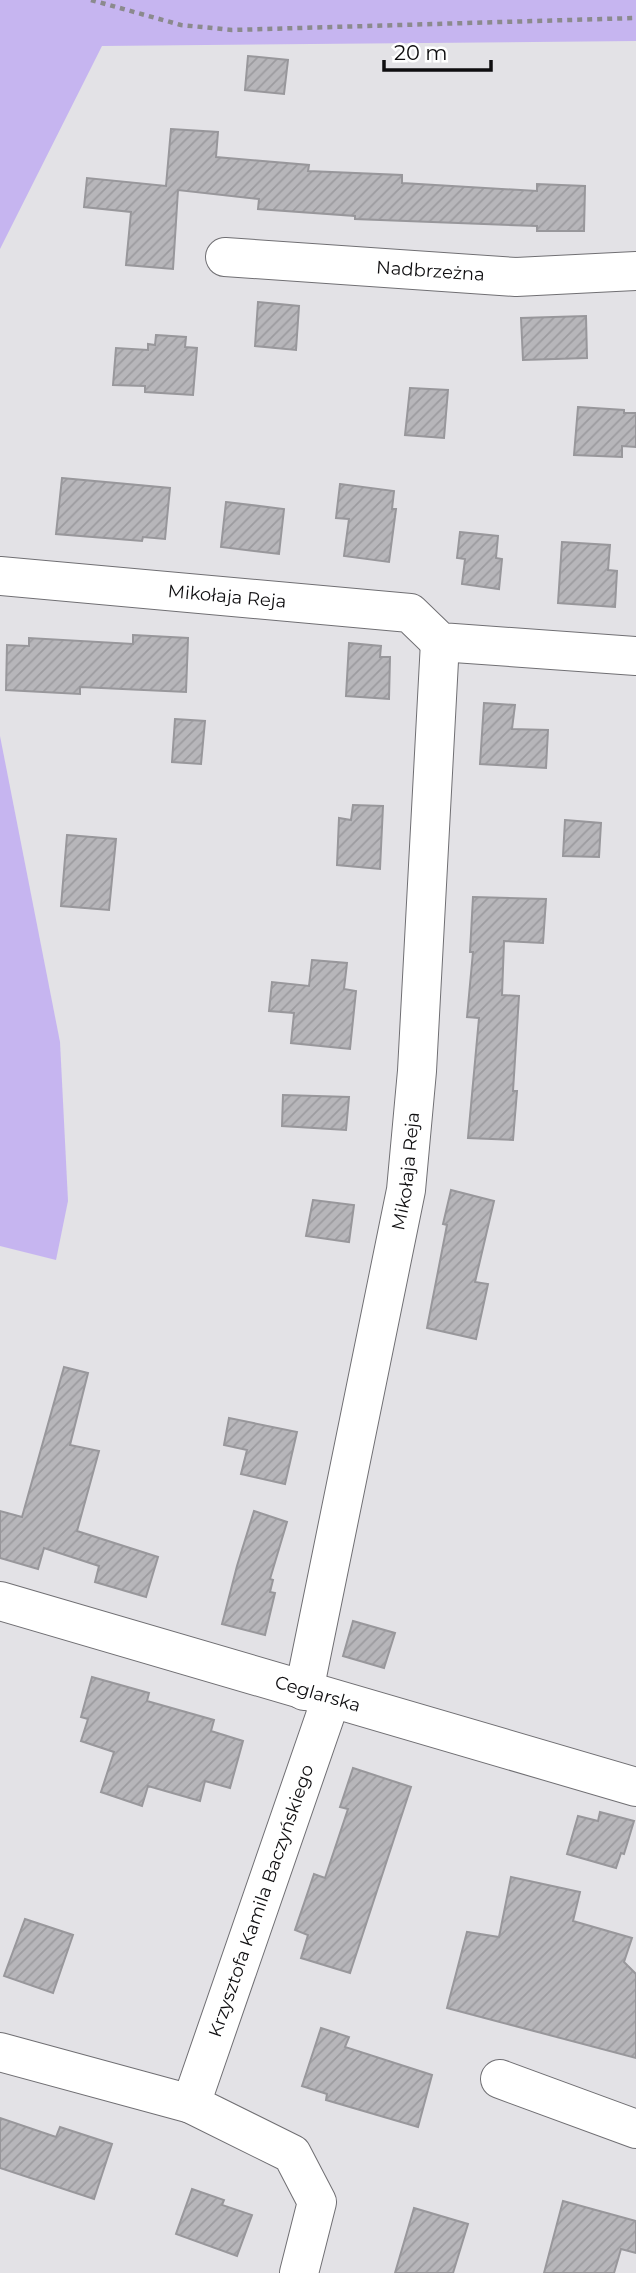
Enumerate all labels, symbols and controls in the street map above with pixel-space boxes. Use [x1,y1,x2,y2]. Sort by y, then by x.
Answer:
scale bar [384,28,491,72]
text: 20 m [394,40,448,65]
street label: Nadbrzeżna [376,256,486,286]
street label: Mikołaja Reja [167,580,287,613]
street label: Mikołaja Reja [387,1111,424,1232]
street label: Ceglarska [272,1671,363,1717]
street label: Krzysztofa Kamila Baczyńskiego [204,1762,319,2040]

